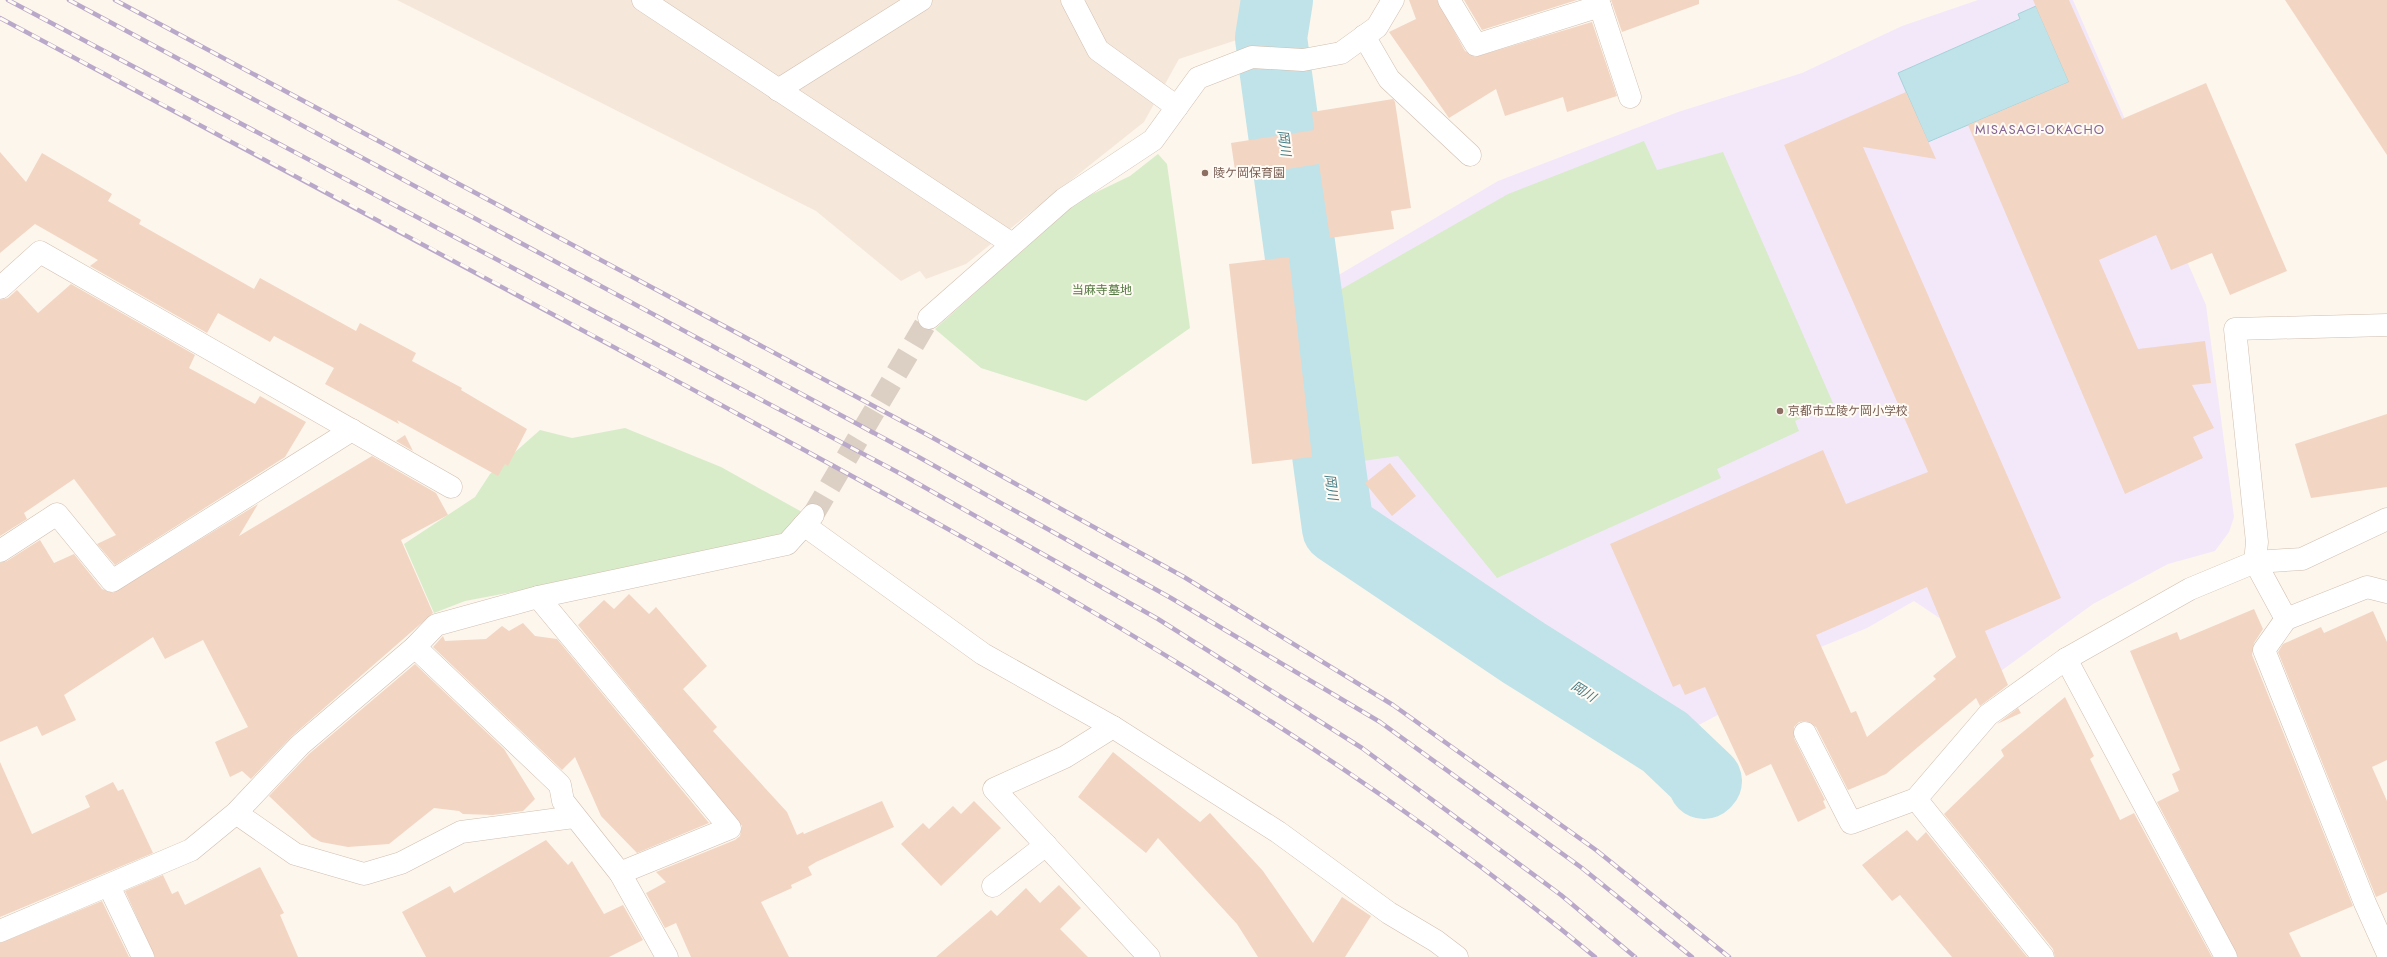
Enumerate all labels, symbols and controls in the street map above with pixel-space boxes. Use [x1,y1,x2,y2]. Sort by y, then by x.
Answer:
district label: MISASAGI-OKACHO [1975,120,2105,139]
water label: 岡川 [1273,129,1296,159]
place label: 陵ケ岡保育園 [1213,164,1285,182]
marker: 陵ケ岡保育園 [1200,168,1210,178]
park label: 当麻寺墓地 [1072,281,1132,299]
place label: 京都市立陵ケ岡小学校 [1788,402,1908,420]
marker: 京都市立陵ケ岡小学校 [1775,406,1785,416]
water label: 岡川 [1320,473,1343,503]
water label: 岡川 [1568,676,1601,707]

